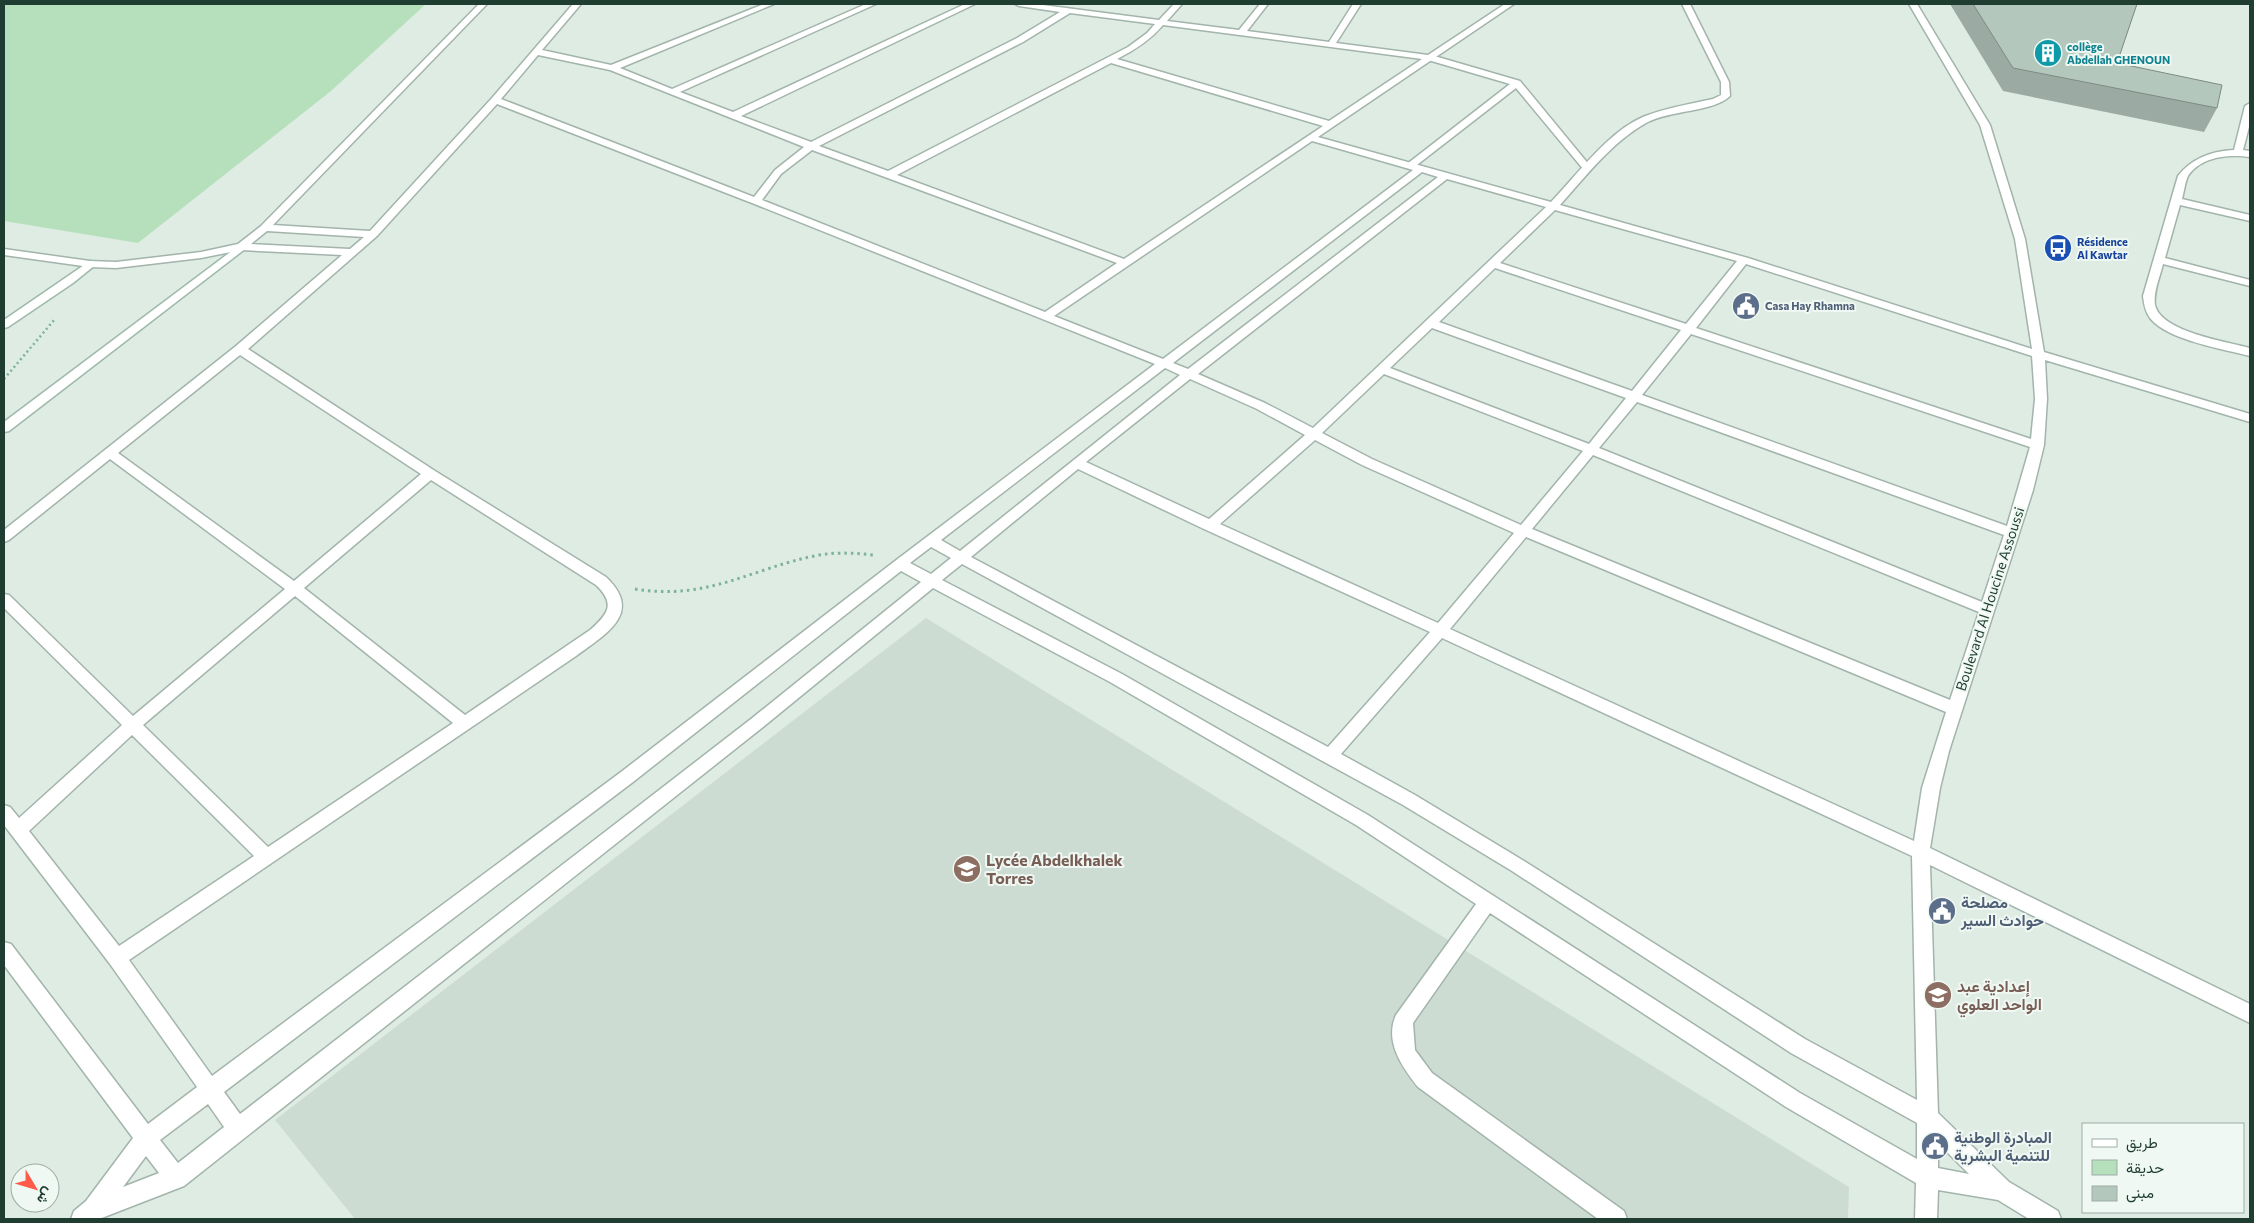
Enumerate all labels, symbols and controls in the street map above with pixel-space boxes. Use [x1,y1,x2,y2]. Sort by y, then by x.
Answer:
building icon: collège Abdellah GHENOUN [2033,38,2063,68]
place label: collège Abdellah GHENOUN [2067,40,2170,66]
bus stop icon: Résidence Al Kawtar [2043,233,2073,263]
place label: Résidence Al Kawtar [2077,235,2128,261]
public building icon: Casa Hay Rhamna [1731,291,1761,321]
place label: Casa Hay Rhamna [1765,299,1855,312]
street label: Boulevard Al Houcine Assoussi [1952,505,2027,693]
place label: Lycée Abdelkhalek Torres [986,850,1124,887]
school or university icon: Lycée Abdelkhalek Torres [952,854,982,884]
place label: مصلحة حوادث السير [1960,892,2044,931]
public building icon: مصلحة حوادث السير [1927,896,1957,926]
place label: إعدادية عبد الواحد العلوي [1957,976,2042,1018]
school or university icon: إعدادية عبد الواحد العلوي [1923,980,1953,1010]
legend [2082,1123,2244,1213]
place label: المبادرة الوطنية للتنمية البشرية [1954,1127,2052,1166]
public building icon: المبادرة الوطنية للتنمية البشرية [1920,1131,1950,1161]
text: طريق [2126,1133,2158,1153]
text: حديقة [2126,1158,2164,1177]
north arrow [10,1163,60,1213]
text: مبنى [2126,1183,2154,1203]
text: ش [33,1184,58,1208]

